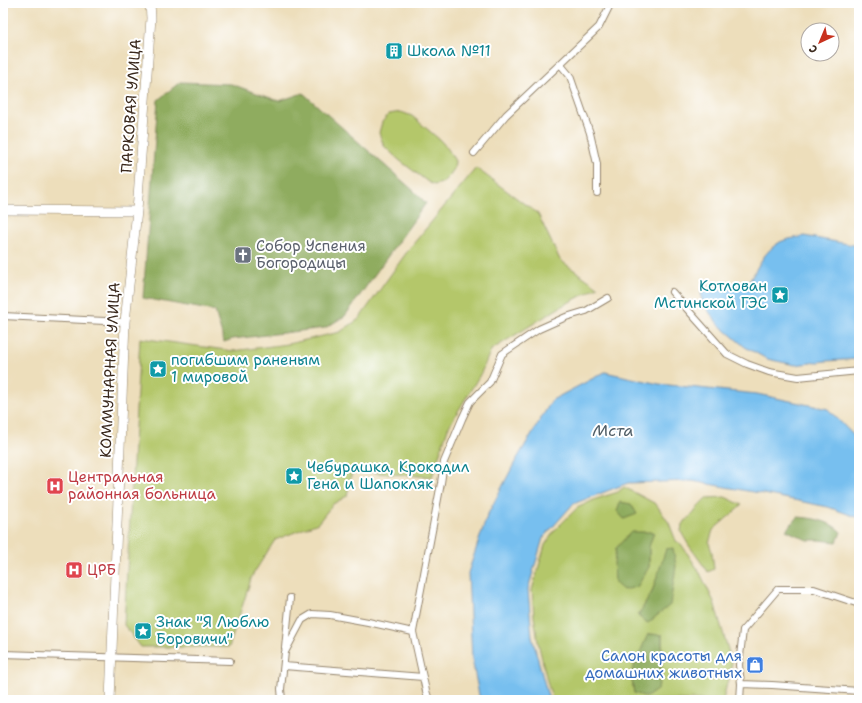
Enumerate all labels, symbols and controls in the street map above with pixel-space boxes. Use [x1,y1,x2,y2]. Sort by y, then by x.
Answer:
north arrow [800,22,840,62]
street label: ПАРКОВАЯ УЛИЦА [116,38,146,174]
building icon: Школа №11 [384,41,404,61]
place label: Школа №11 [407,41,491,61]
text: С [806,41,821,57]
place label: Собор Успения Богородицы [256,236,366,273]
church icon: Собор Успения Богородицы [233,245,253,265]
place label: Котлован Мстинской ГЭС [654,276,767,313]
street label: КОММУНАРНАЯ УЛИЦА [95,282,125,458]
place icon: Котлован Мстинской ГЭС [770,285,790,305]
place label: погибшим раненым 1 мировой [171,350,320,387]
place icon: погибшим раненым 1 мировой [148,359,168,379]
water label: Мста [593,420,634,441]
place label: Чебурашка, Крокодил Гена и Шапокляк [307,457,470,494]
place icon: Чебурашка, Крокодил Гена и Шапокляк [284,466,304,486]
place label: Центральная районная больница [68,467,216,504]
hospital icon: Центральная районная больница [45,476,65,496]
hospital icon: ЦРБ [64,560,84,580]
place label: ЦРБ [87,560,116,580]
place label: Знак "Я Люблю Боровичи" [156,612,269,649]
place icon: Знак "Я Люблю Боровичи" [133,621,153,641]
place label: Салон красоты для домашних животных [585,646,742,683]
shop icon: Салон красоты для домашних животных [745,655,765,675]

